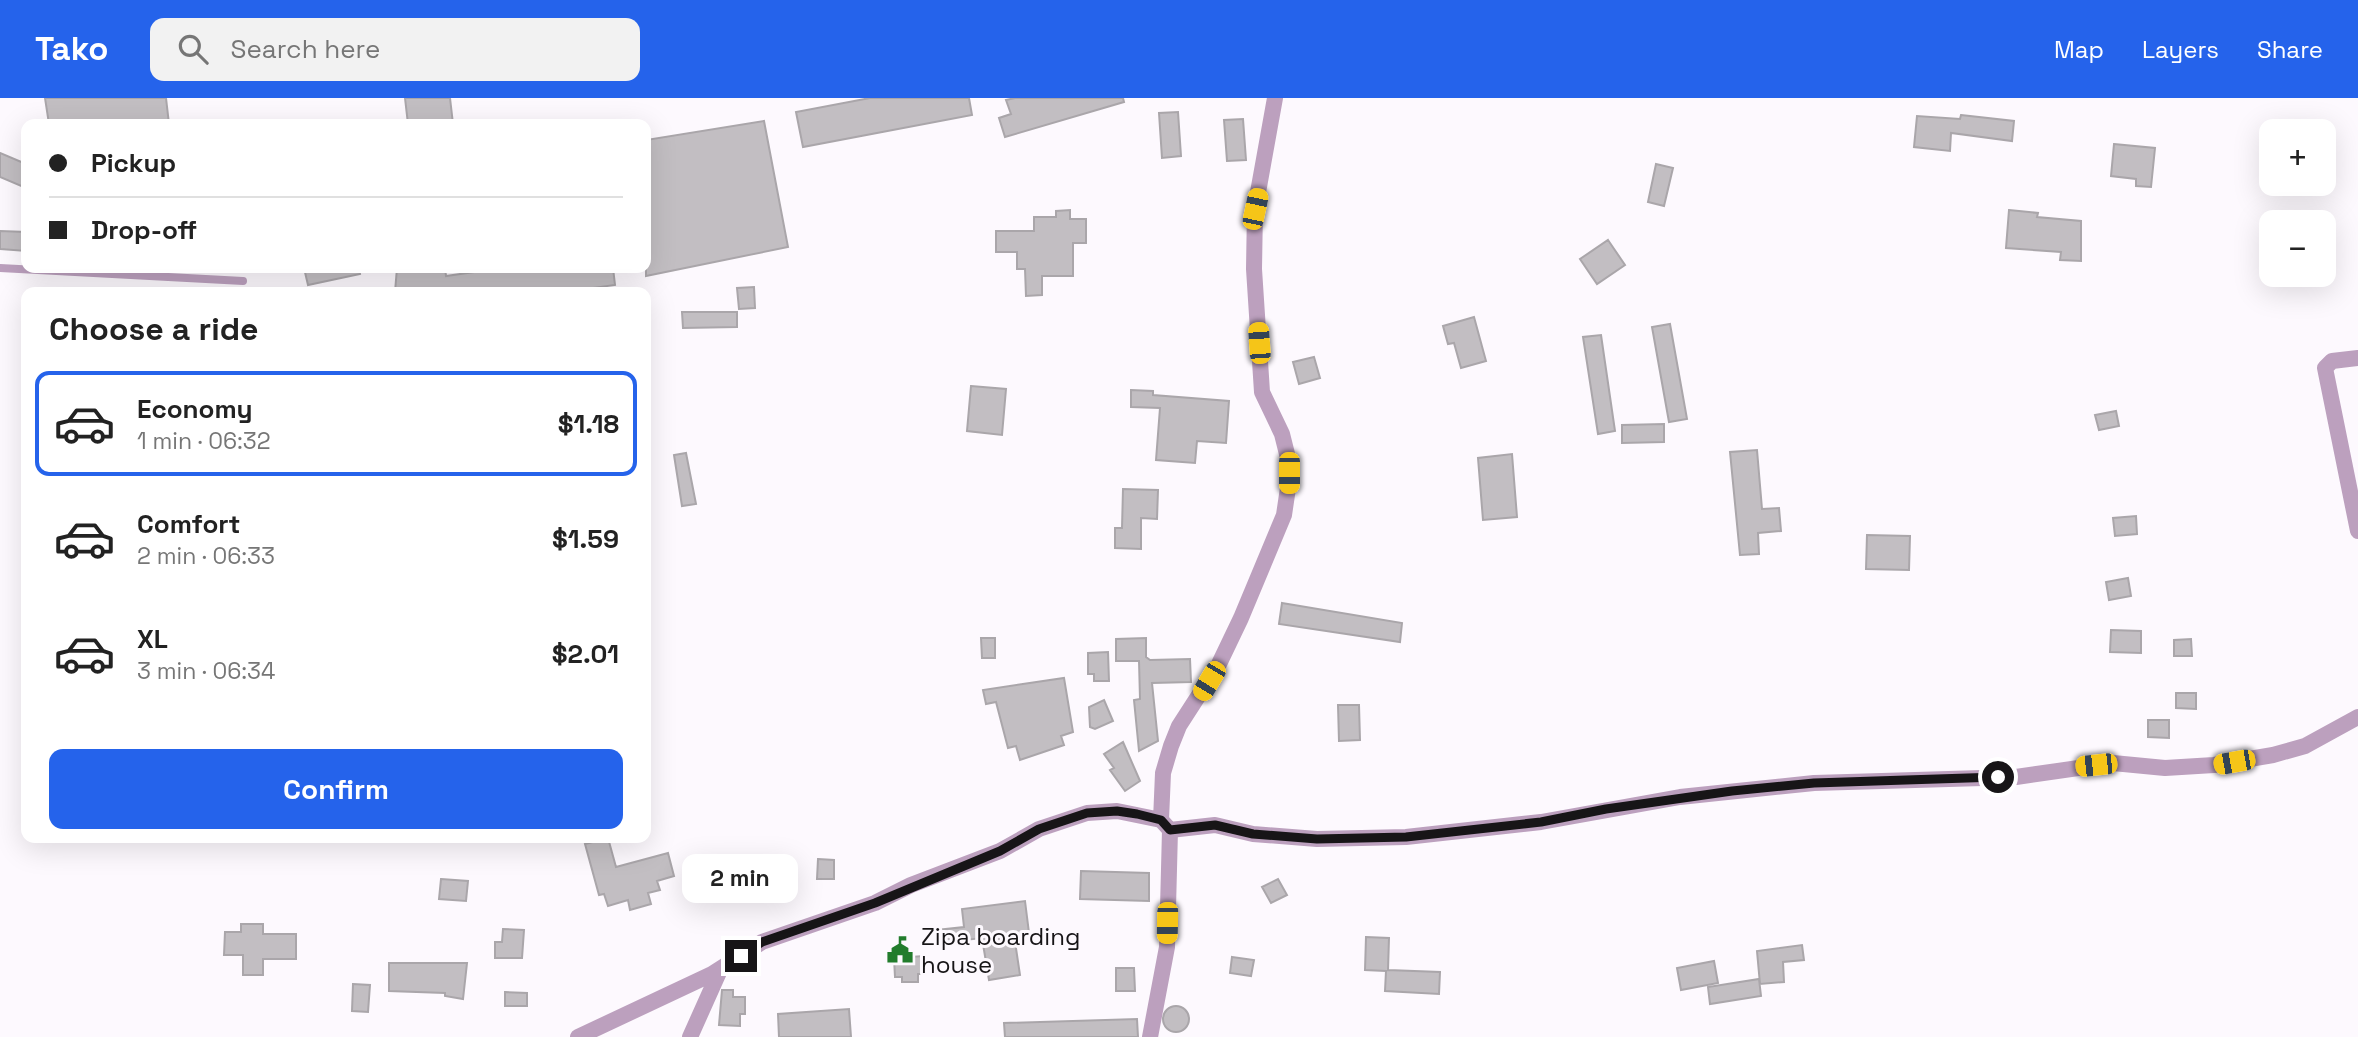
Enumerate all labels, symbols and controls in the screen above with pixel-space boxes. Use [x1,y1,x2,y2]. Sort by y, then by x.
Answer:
search box [150,18,640,81]
text: Tako [35,28,108,70]
icon: search [174,30,212,68]
text: Search here [230,32,380,66]
text: Map [2054,34,2104,65]
text: Layers [2142,34,2219,65]
text: Share [2257,34,2323,65]
map controls [2259,119,2336,287]
button: + [2259,119,2336,196]
text: Pickup [91,146,176,180]
car [1241,186,1270,232]
button: − [2259,210,2336,287]
text: Drop-off [91,213,197,247]
text: Choose a ride [49,309,259,349]
car [1248,321,1271,365]
icon: car [53,392,116,455]
text: Economy [137,392,253,426]
text: $1.18 [558,407,619,441]
text: 1 min · 06:32 [137,426,271,456]
car [1279,452,1300,494]
icon: car [53,507,116,570]
text: Comfort [137,507,240,541]
text: $1.59 [552,522,619,556]
text: 2 min · 06:33 [137,541,275,571]
icon: car [53,622,116,685]
text: XL [137,622,168,656]
text: $2.01 [552,637,619,671]
text: 3 min · 06:34 [137,656,275,686]
car [1190,658,1229,704]
car [2212,748,2257,776]
button: Confirm [49,749,623,829]
car [2075,752,2118,778]
route start [1982,761,2014,793]
callout: 2 min [683,854,799,904]
text: 2 min [710,863,770,893]
car [1157,902,1178,944]
place label: Zipa boarding house [921,921,1080,980]
public building icon: Zipa boarding house [885,935,915,965]
route end [725,940,757,972]

